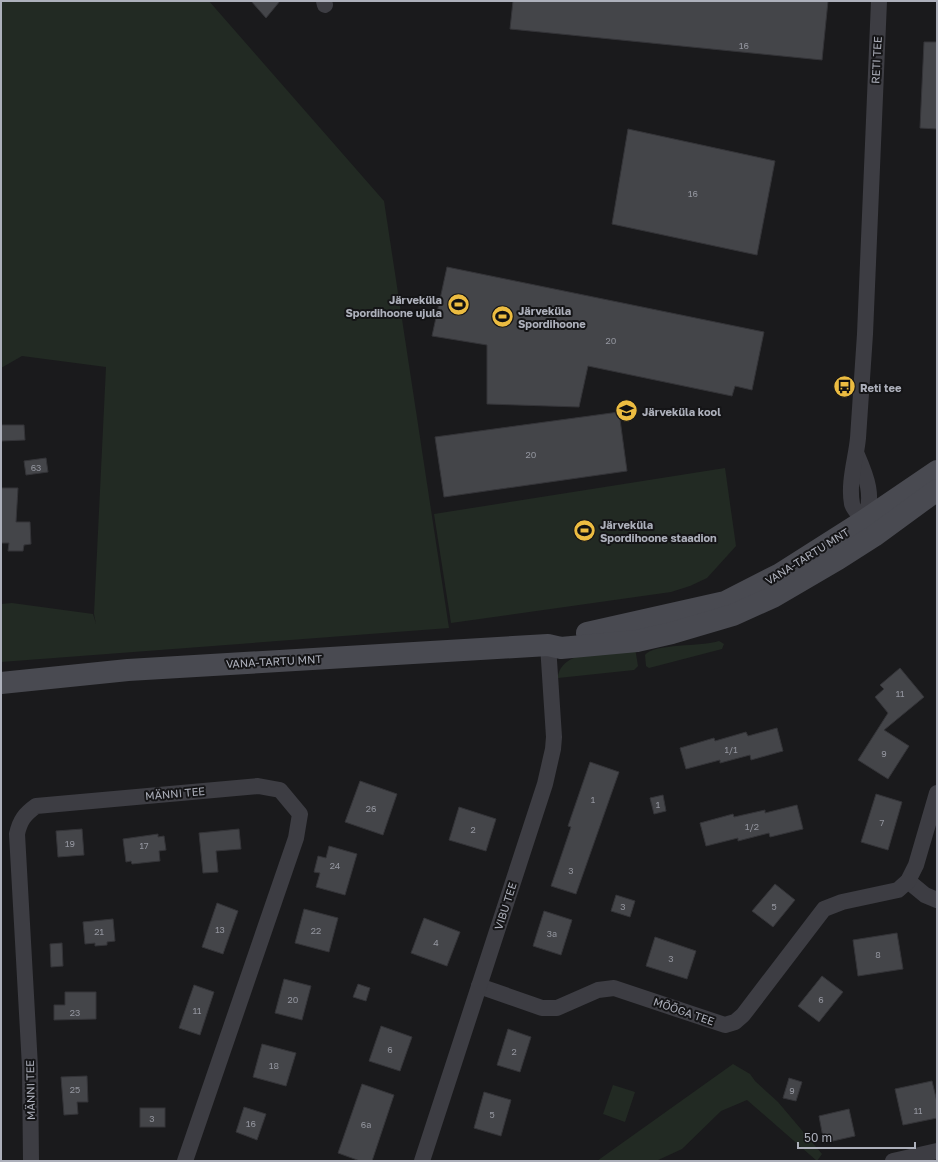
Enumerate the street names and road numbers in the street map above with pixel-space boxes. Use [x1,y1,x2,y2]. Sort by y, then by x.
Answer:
street label: RETI TEE [868,36,884,84]
street label: VANA-TARTU MNT [763,525,851,587]
street label: VANA-TARTU MNT [226,652,323,670]
street label: MÄNNI TEE [145,784,206,802]
street label: VIBU TEE [491,880,519,931]
street label: MÕÕGA TEE [652,994,716,1028]
street label: MÄNNI TEE [23,1060,37,1120]

